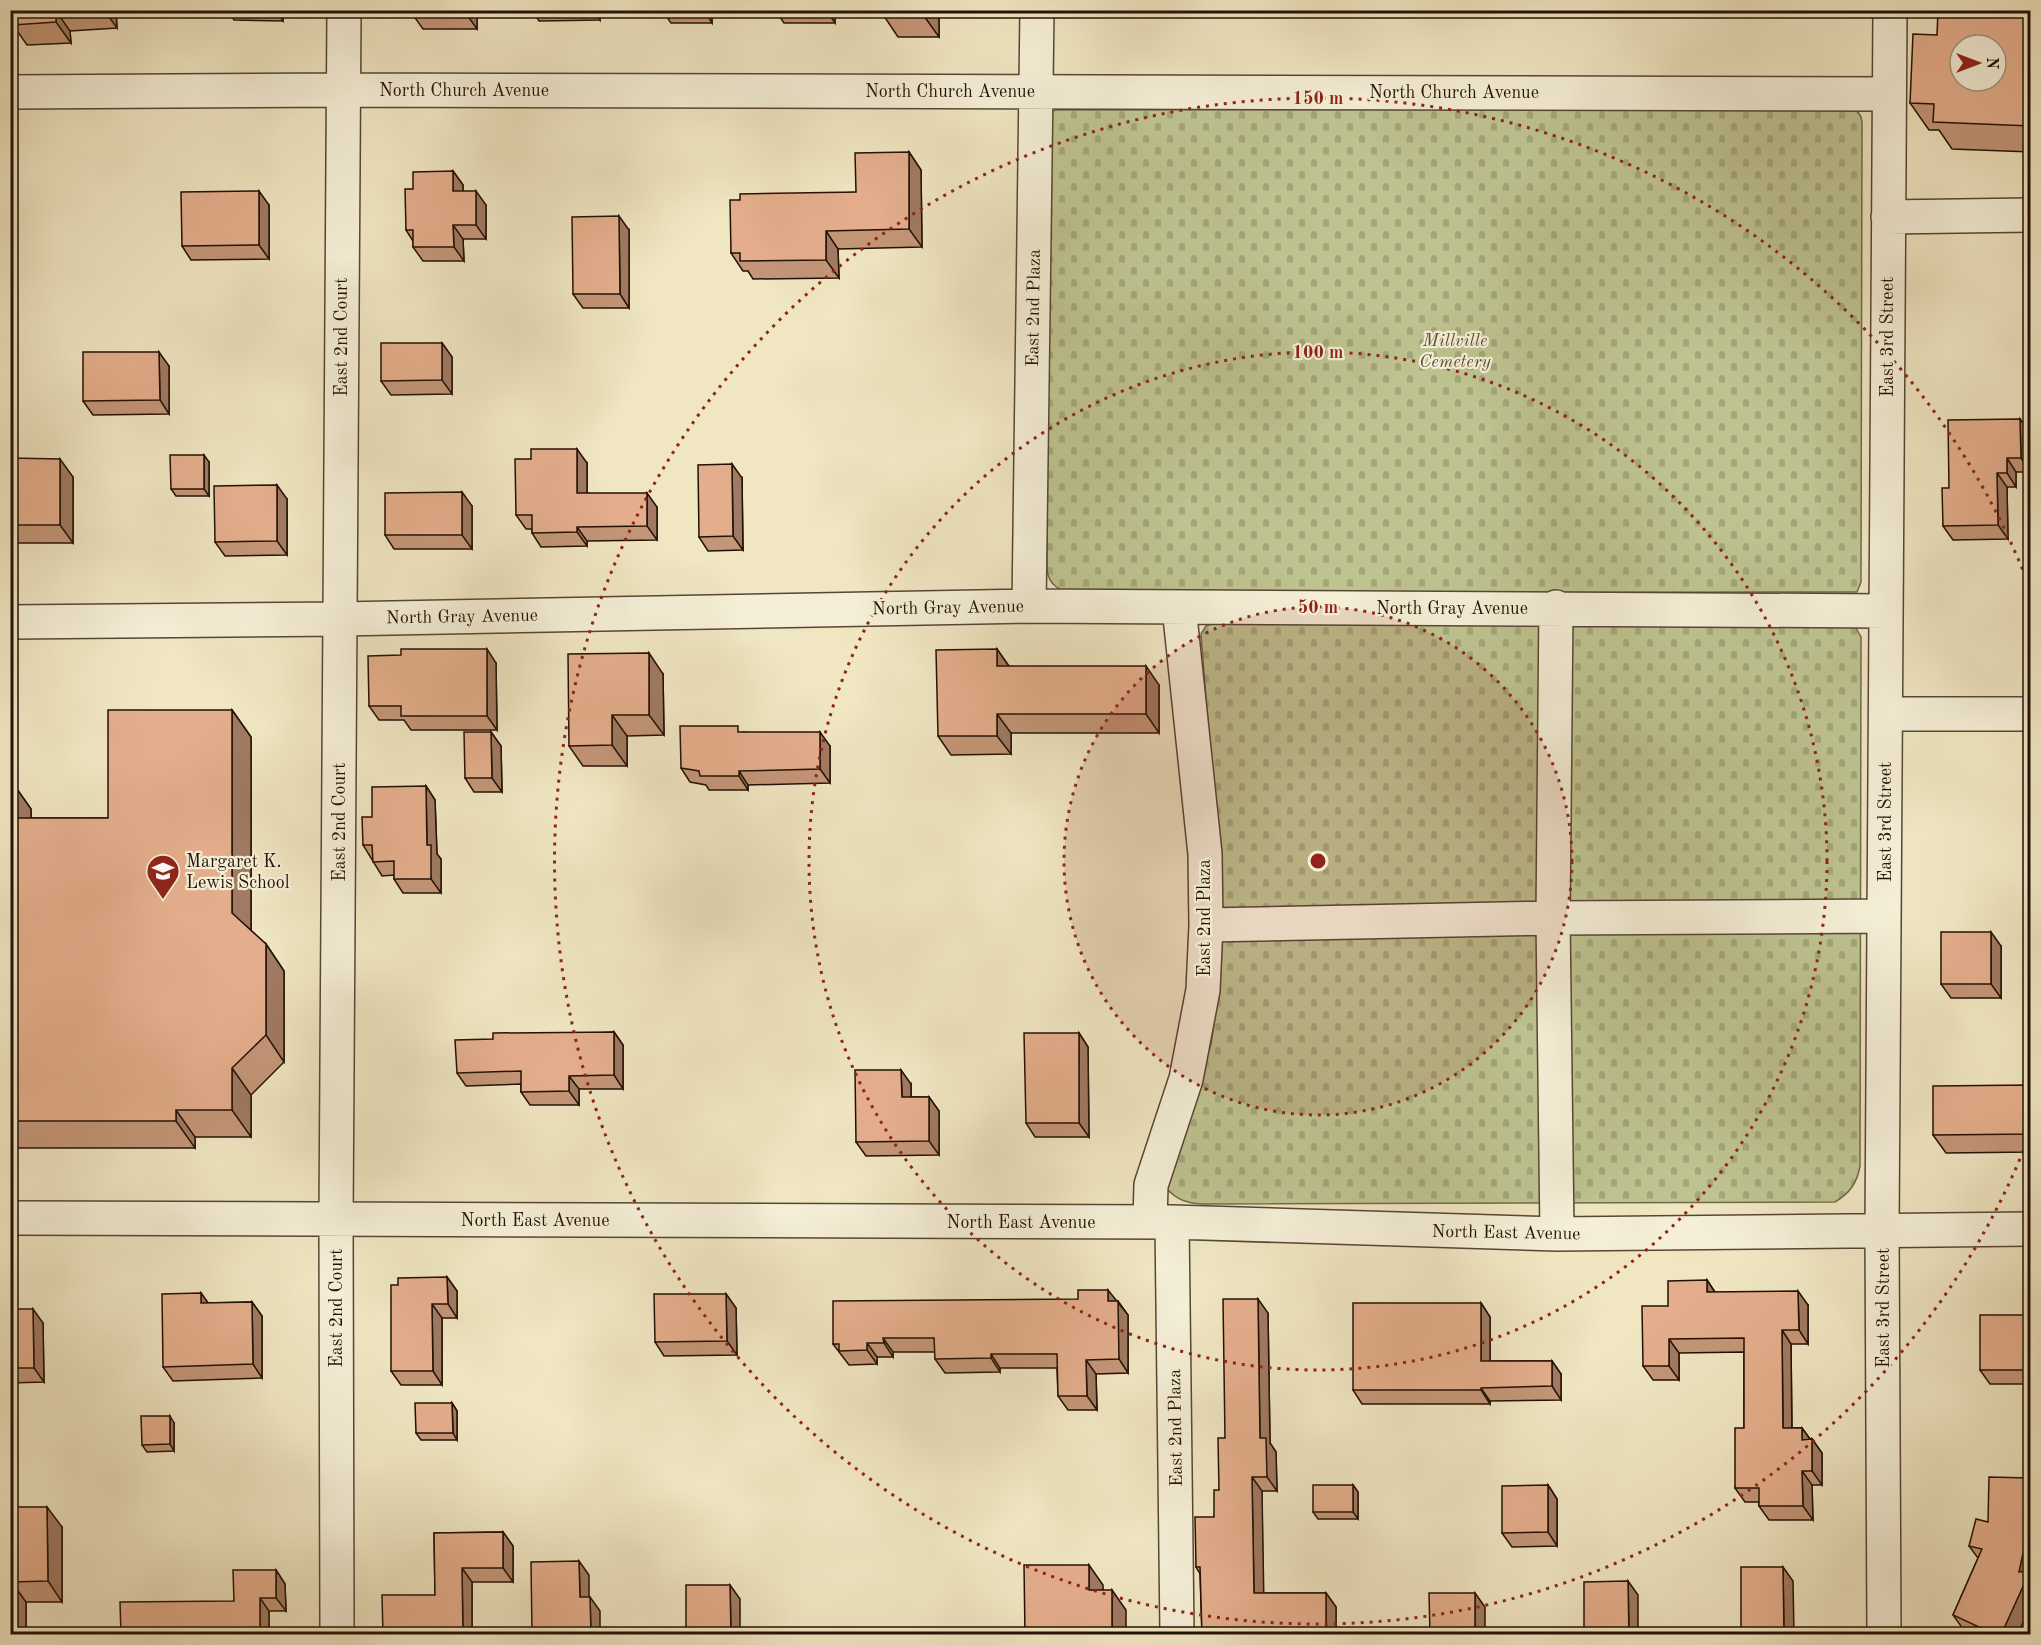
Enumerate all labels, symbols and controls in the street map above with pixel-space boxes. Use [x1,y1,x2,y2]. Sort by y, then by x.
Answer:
north arrow [1948,33,2008,93]
text: N [1983,57,1999,70]
street label: North Church Avenue [379,82,549,100]
street label: North Church Avenue [865,83,1035,101]
street label: North Church Avenue [1369,84,1539,102]
text: 150 m [1293,90,1343,108]
street label: East 2nd Plaza [1024,249,1044,367]
street label: East 2nd Court [333,277,351,397]
street label: East 3rd Street [1879,277,1897,397]
park label: Millville Cemetery [1419,332,1491,371]
text: 100 m [1293,344,1343,362]
street label: North Gray Avenue [872,598,1024,618]
text: 50 m [1298,599,1338,617]
street label: North Gray Avenue [1376,600,1528,618]
street label: North Gray Avenue [386,607,538,627]
street label: East 2nd Court [331,762,349,882]
street label: East 3rd Street [1877,762,1895,882]
centre of rings [1308,851,1328,871]
school or university icon: Margaret K. Lewis School [145,853,181,900]
place label: Margaret K. Lewis School [186,853,290,892]
street label: East 2nd Plaza [1196,859,1214,977]
street label: North East Avenue [461,1212,609,1230]
street label: North East Avenue [947,1214,1095,1232]
street label: North East Avenue [1431,1223,1581,1243]
street label: East 2nd Court [328,1248,346,1368]
street label: East 3rd Street [1875,1248,1893,1368]
street label: East 2nd Plaza [1166,1369,1186,1487]

